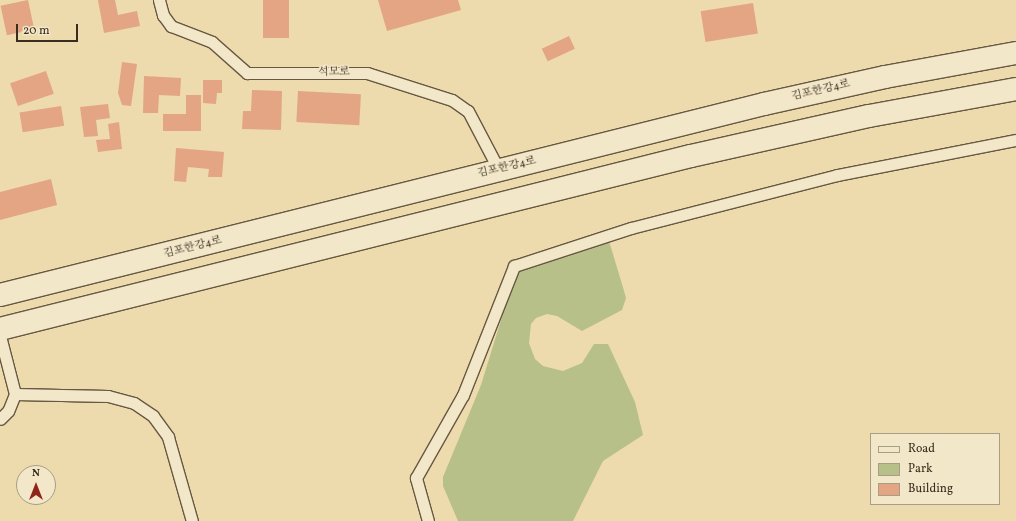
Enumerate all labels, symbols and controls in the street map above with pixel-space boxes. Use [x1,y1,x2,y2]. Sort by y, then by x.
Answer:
scale bar [18,16,80,42]
text: 20 m [23,23,50,39]
street label: 석모로 [318,66,350,80]
street label: 김포한강4로 [790,78,852,104]
street label: 김포한강4로 [476,155,538,181]
street label: 김포한강4로 [162,234,224,262]
legend [870,433,1000,505]
text: Road [908,441,935,457]
text: Park [908,461,933,477]
north arrow [16,465,56,505]
text: N [32,466,40,481]
text: Building [908,481,953,497]

